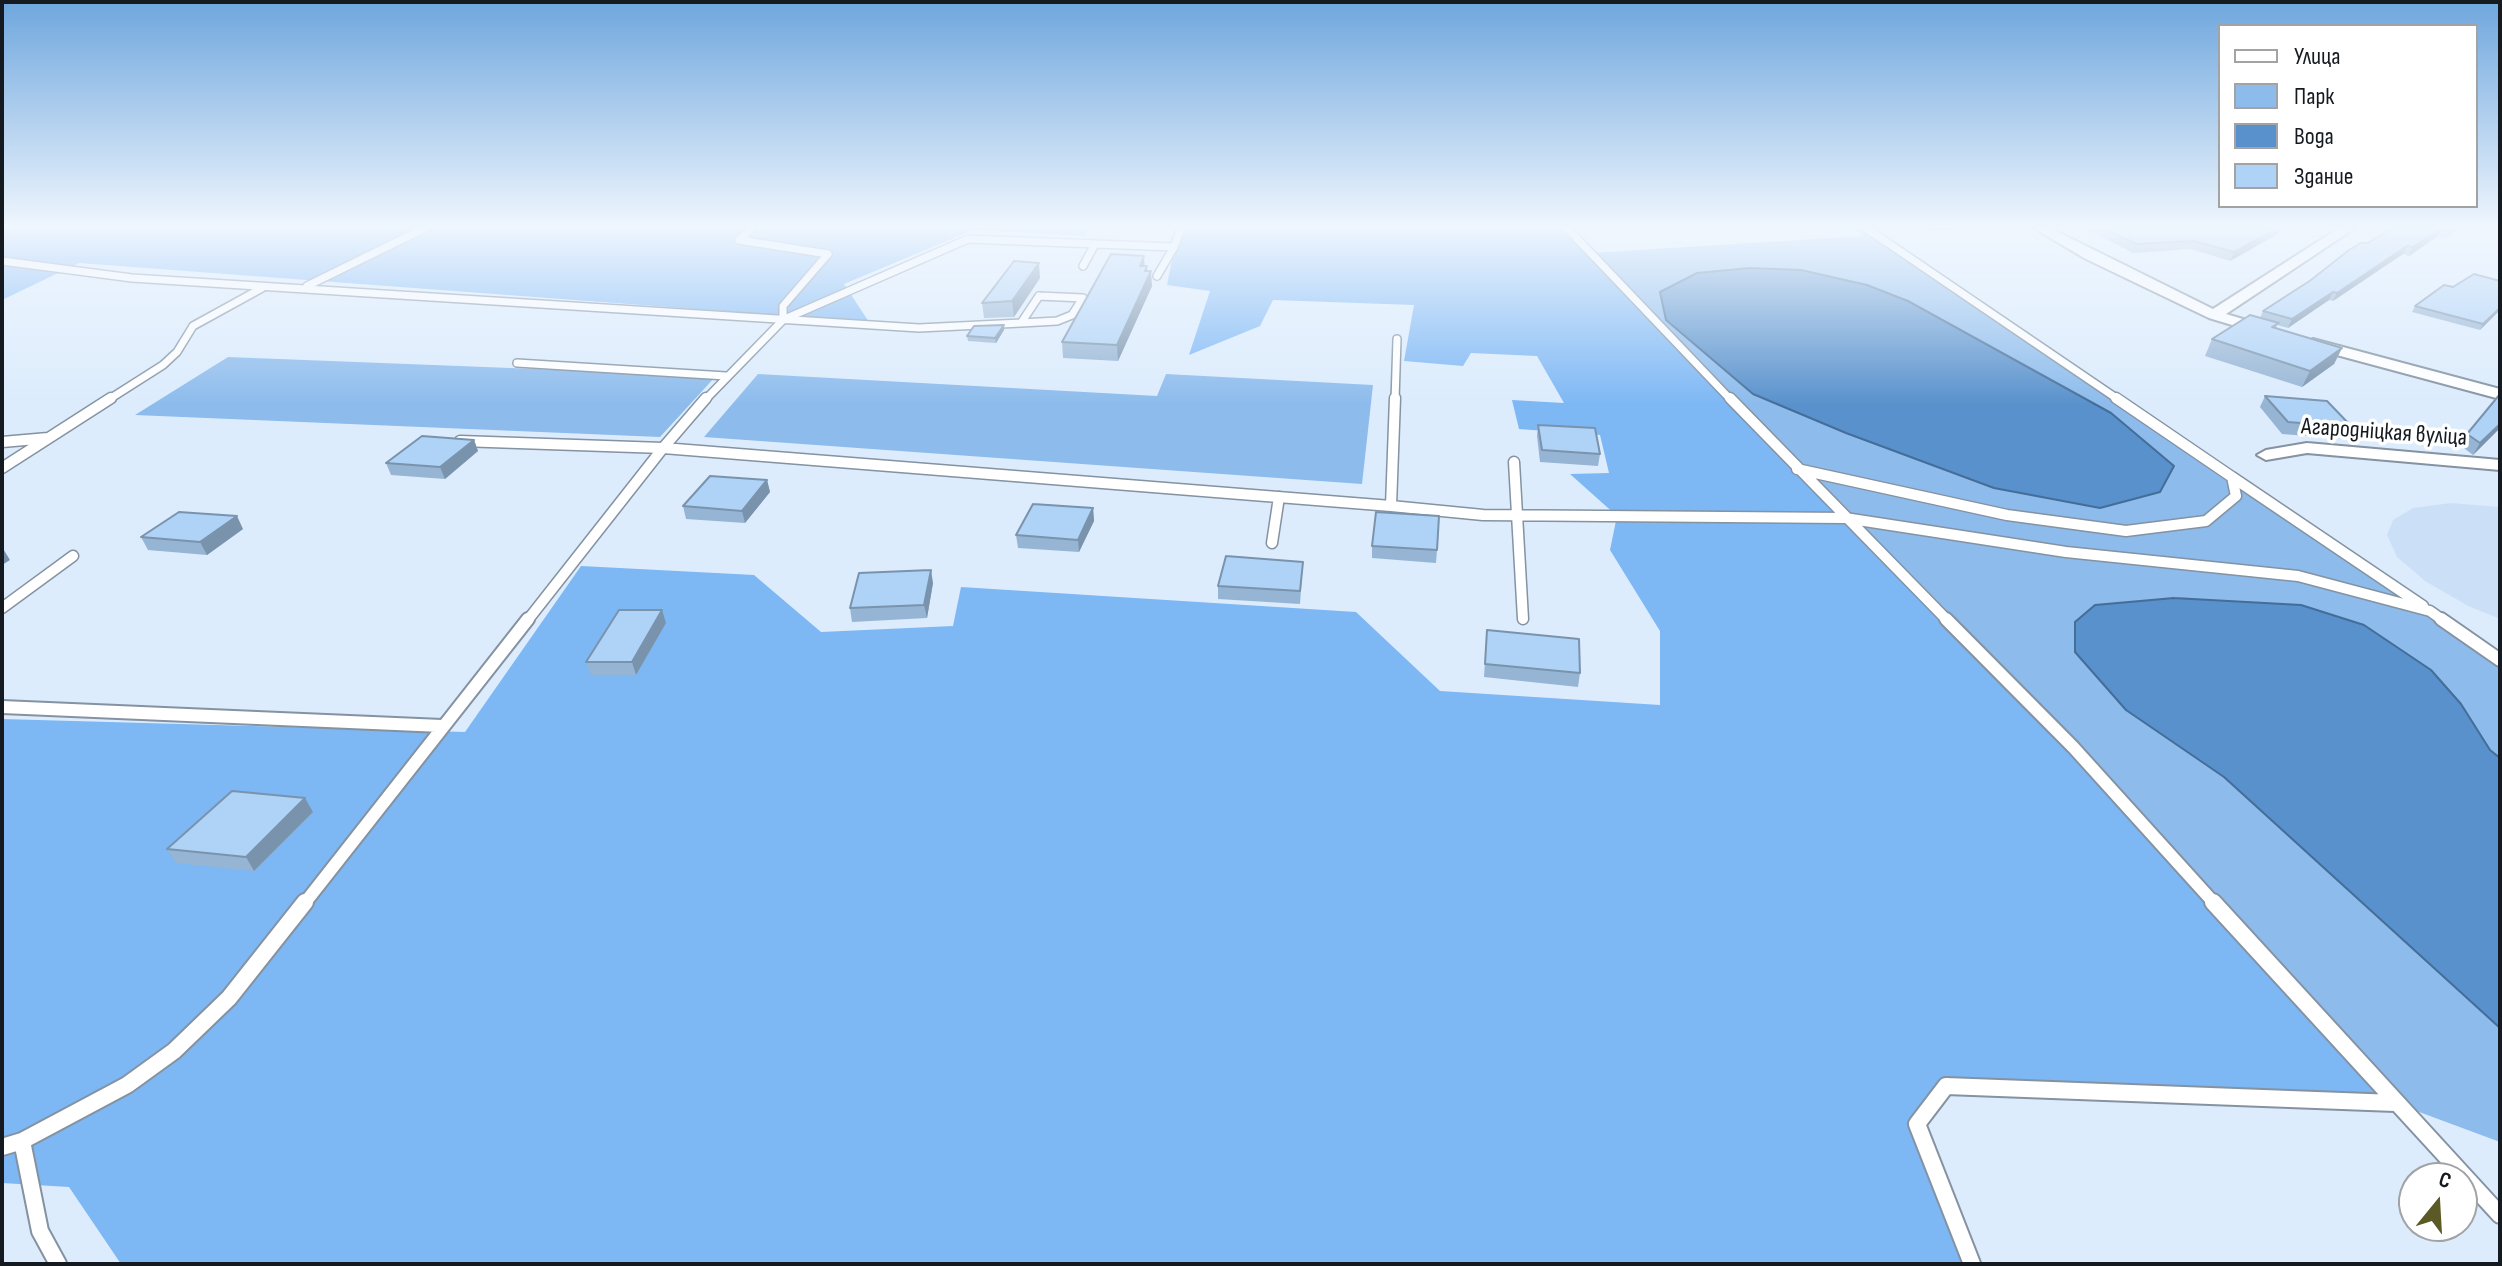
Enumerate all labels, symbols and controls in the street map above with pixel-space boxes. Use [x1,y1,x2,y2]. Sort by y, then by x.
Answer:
legend [2218,24,2478,208]
text: Улица [2294,42,2340,71]
text: Парк [2294,82,2334,111]
text: Вода [2294,122,2334,151]
text: Здание [2294,162,2353,191]
street label: Агародніцкая вуліца [2300,413,2468,453]
north arrow [2398,1162,2478,1242]
text: С [2435,1166,2454,1195]

